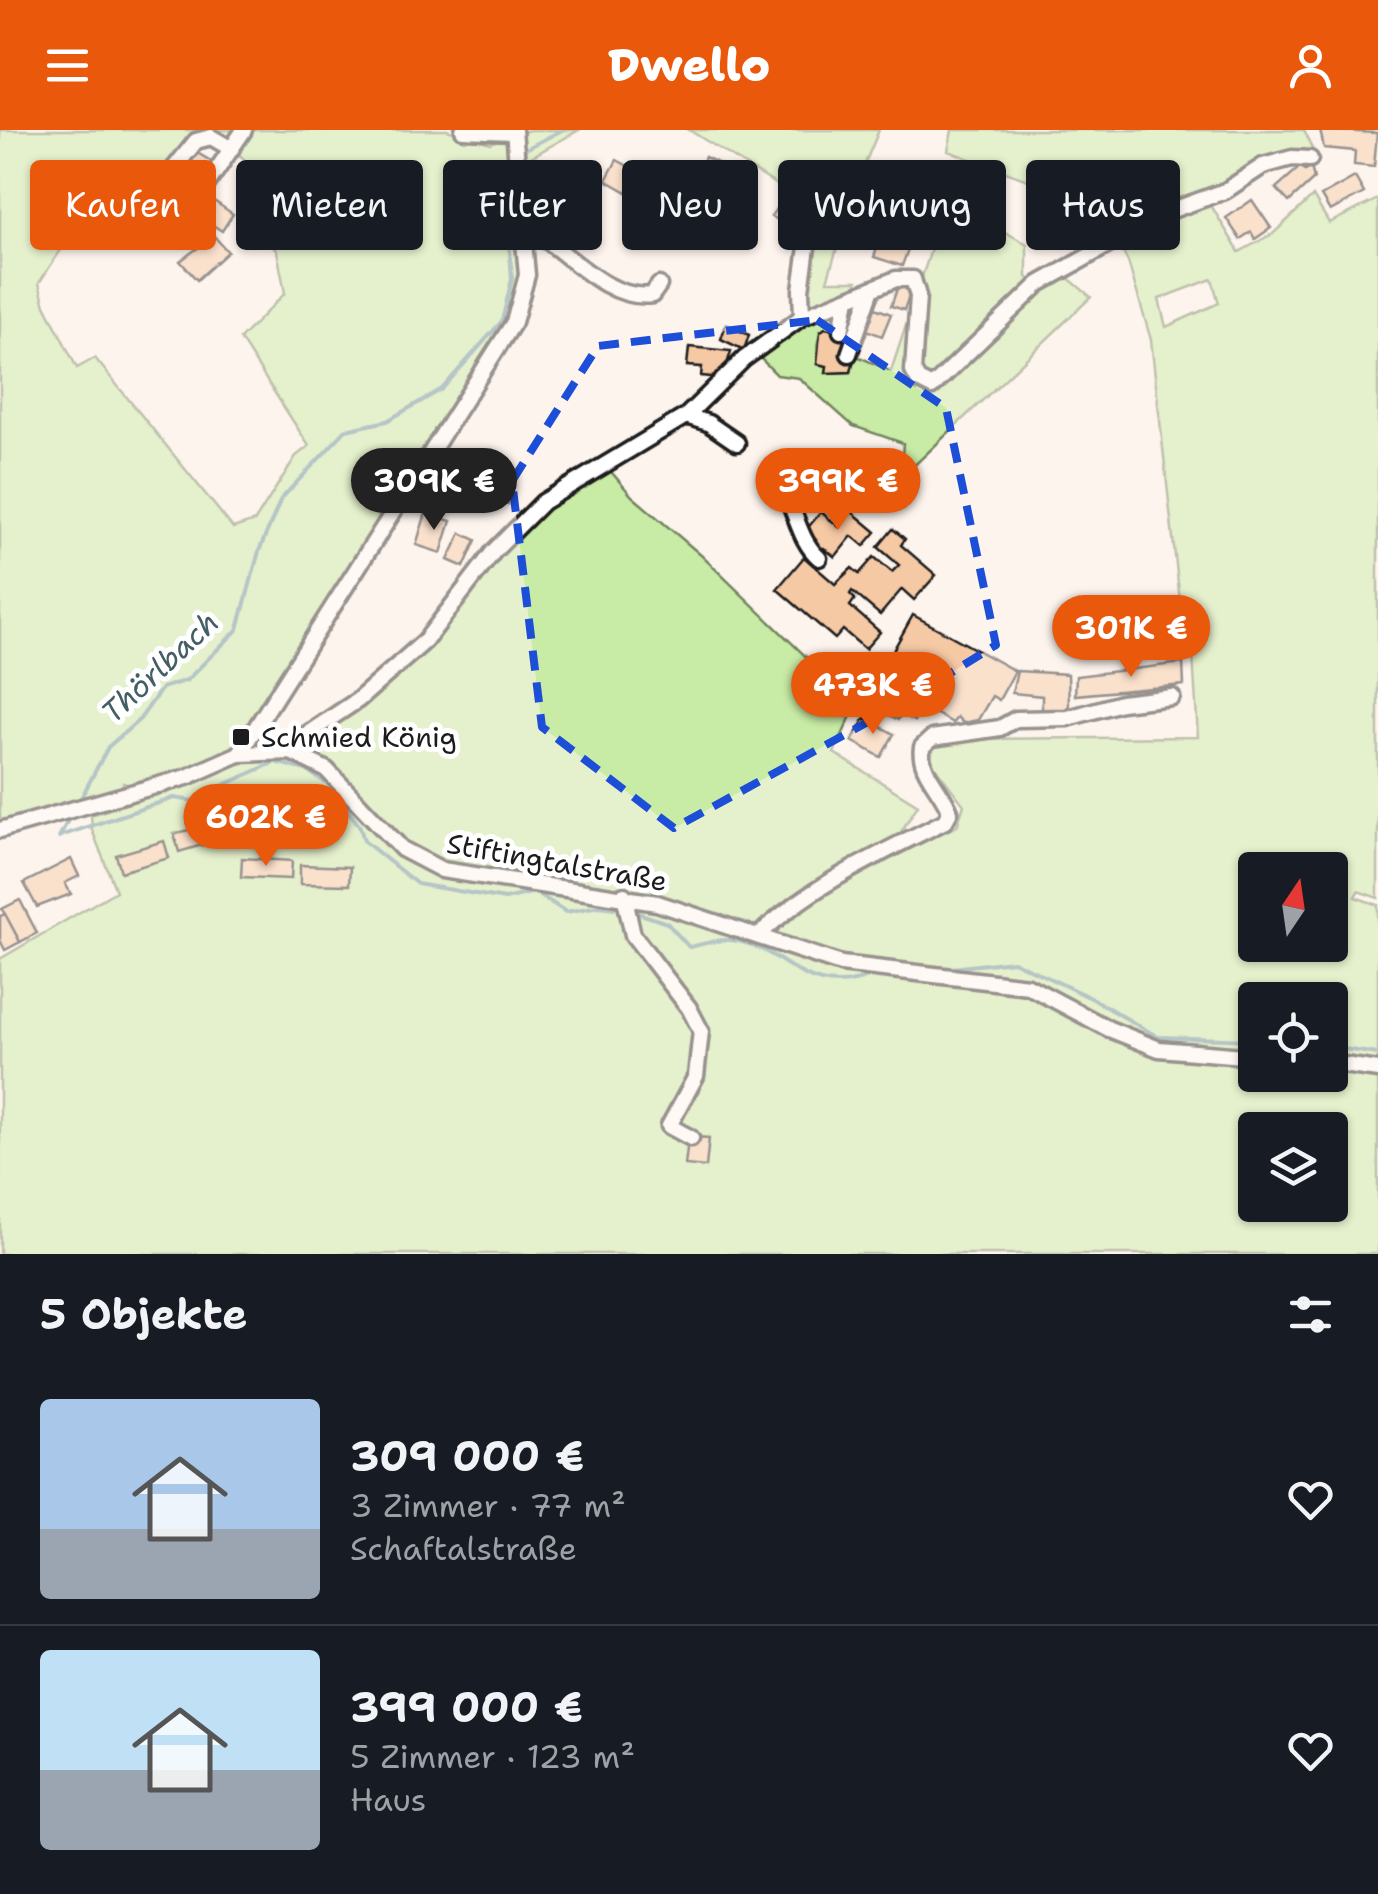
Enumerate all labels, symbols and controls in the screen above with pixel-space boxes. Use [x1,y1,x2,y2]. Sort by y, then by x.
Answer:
text: Dwello [608,35,770,95]
icon: menu [40,38,95,93]
icon: person [1283,38,1338,93]
chip: Kaufen [30,160,216,250]
chip: Mieten [236,160,423,250]
chip: Filter [443,160,602,250]
chip: Neu [622,160,758,250]
chip: Wohnung [778,160,1006,250]
chip: Haus [1026,160,1180,250]
pin: 309K € [353,448,515,533]
pin: 399K € [757,448,919,533]
text: 309K € [373,459,495,502]
text: 399K € [777,459,899,502]
pin: 301K € [1050,595,1212,680]
water label: Thörlbach [92,602,228,732]
text: 301K € [1074,606,1188,649]
pin: 473K € [792,652,954,737]
text: 473K € [813,663,933,706]
place label: Schmied König [261,718,457,756]
marker: Schmied König [230,726,252,748]
pin: 602K € [185,784,347,869]
text: 602K € [205,795,327,838]
street label: Stiftingtalstraße [444,824,670,900]
north arrow [1238,852,1348,962]
map controls [1238,852,1348,1222]
button: locate [1238,982,1348,1092]
button: layers [1238,1112,1348,1222]
text: 5 Objekte [40,1286,247,1342]
icon: filters [1283,1287,1338,1342]
text: 309 000 € [350,1428,584,1484]
icon: home [120,1439,240,1559]
icon: heart [1283,1472,1338,1527]
text: 3 Zimmer · 77 m² [350,1484,626,1527]
text: Schaftalstraße [350,1527,577,1570]
text: 399 000 € [350,1679,583,1735]
icon: home [120,1690,240,1810]
icon: heart [1283,1723,1338,1778]
text: 5 Zimmer · 123 m² [350,1735,635,1778]
text: Haus [350,1778,426,1821]

